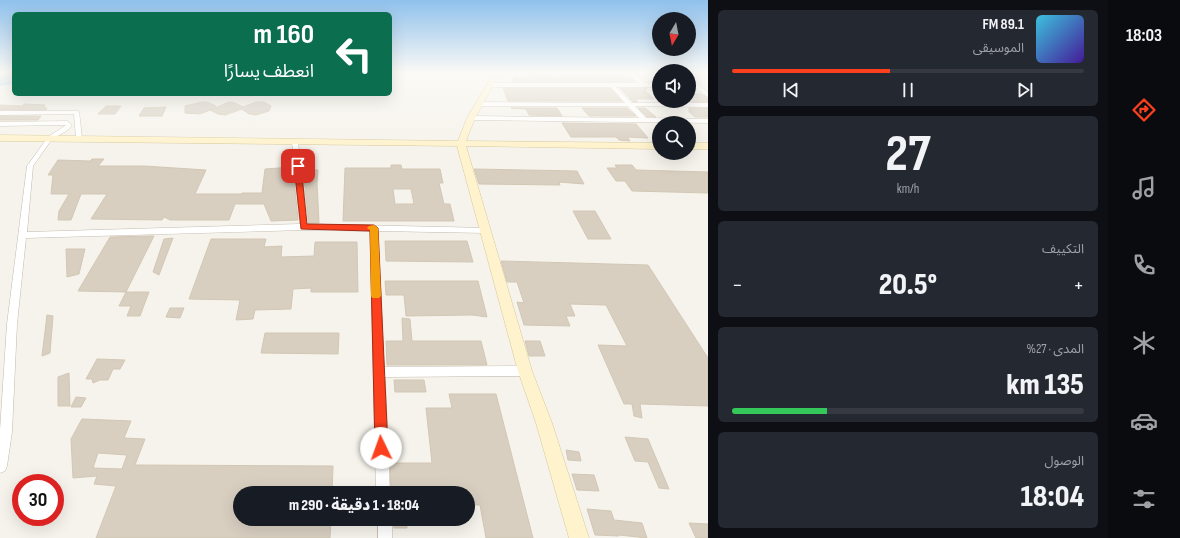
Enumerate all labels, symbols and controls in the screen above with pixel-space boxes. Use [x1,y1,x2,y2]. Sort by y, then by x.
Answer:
north arrow [652,12,696,56]
map controls [652,12,696,160]
text: 89.1 FM [983,15,1024,34]
text: 160 m [254,18,314,51]
text: 18:03 [1126,25,1162,46]
icon: left [328,28,380,80]
text: الموسيقى [973,40,1024,56]
text: انعطف يسارًا [224,61,314,82]
button: sound [652,64,696,108]
icon: previous [780,79,802,101]
icon: pause [897,79,919,101]
icon: next [1014,79,1036,101]
icon: directions [1130,96,1158,124]
button: search [652,116,696,160]
text: 27 [885,123,931,186]
pin [281,149,315,183]
icon: arrive [287,155,309,177]
icon: music [1130,174,1158,202]
text: km/h [897,181,919,197]
text: التكييف [1042,241,1084,257]
icon: phone [1130,251,1158,279]
text: 20.5° [879,267,937,303]
text: − [732,272,743,299]
text: + [1073,272,1084,299]
icon: climate [1130,329,1158,357]
text: المدى · 27% [1026,341,1084,357]
text: 135 km [1006,367,1084,403]
icon: car [1130,407,1158,435]
position arrow [360,427,402,469]
text: الوصول [1044,453,1084,469]
speed limit sign: 30 [12,474,64,526]
text: 18:04 [1021,479,1084,515]
icon: filters [1130,485,1158,513]
text: 18:04 · 1 دقيقة · 290 m [289,496,419,515]

